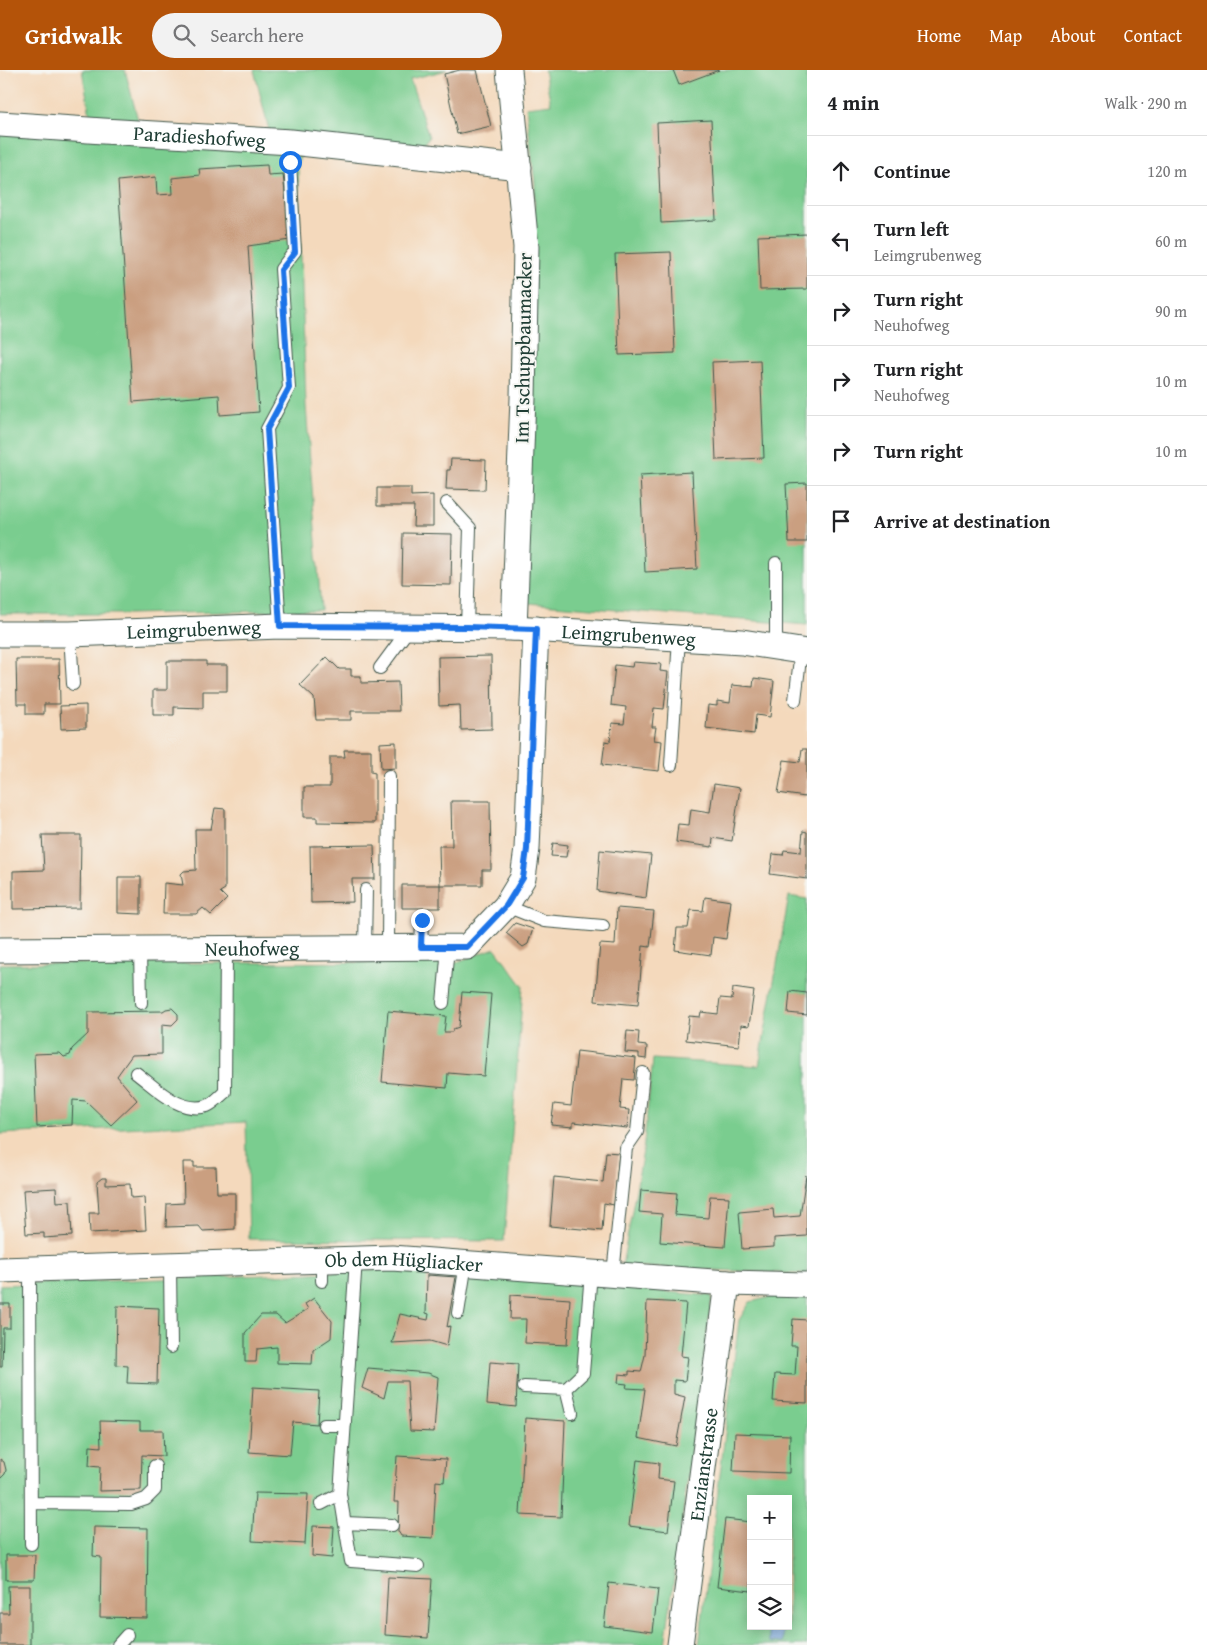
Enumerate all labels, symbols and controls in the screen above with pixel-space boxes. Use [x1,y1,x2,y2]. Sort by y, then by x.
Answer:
search box [152,13,502,58]
text: Gridwalk [25,18,122,53]
icon: search [170,21,198,49]
text: Search here [210,21,304,49]
text: Home [917,22,961,49]
text: Map [989,22,1022,49]
text: About [1050,22,1096,49]
text: Contact [1124,22,1182,49]
text: 4 min [827,87,879,118]
text: Walk · 290 m [1104,91,1187,115]
street label: Paradieshofweg [133,118,267,154]
route start [279,151,302,174]
icon: ahead [827,157,855,185]
text: Continue [874,157,951,185]
text: 120 m [1147,159,1187,183]
text: Turn left [874,215,949,243]
icon: left [827,227,855,255]
text: 60 m [1155,229,1187,253]
text: Leimgrubenweg [874,243,981,267]
street label: Im Tschuppbaumacker [506,252,539,444]
text: Turn right [874,285,963,313]
icon: right [827,297,855,325]
text: 90 m [1155,299,1187,323]
text: Neuhofweg [874,313,949,337]
text: Turn right [874,355,963,383]
icon: right [827,367,855,395]
text: 10 m [1155,369,1187,393]
text: Neuhofweg [874,383,949,407]
icon: right [827,437,855,465]
text: Turn right [874,437,963,465]
text: 10 m [1155,439,1187,463]
icon: arrive [827,507,855,535]
text: Arrive at destination [874,507,1050,535]
street label: Leimgrubenweg [126,612,262,646]
street label: Leimgrubenweg [561,616,697,653]
route end [411,909,434,932]
street label: Neuhofweg [205,933,299,963]
street label: Ob dem Hügliacker [324,1243,484,1279]
street label: Enzianstrasse [681,1406,725,1523]
map controls [747,1495,792,1630]
button: + [747,1495,792,1540]
button: − [747,1540,792,1585]
button: layers [747,1585,792,1630]

